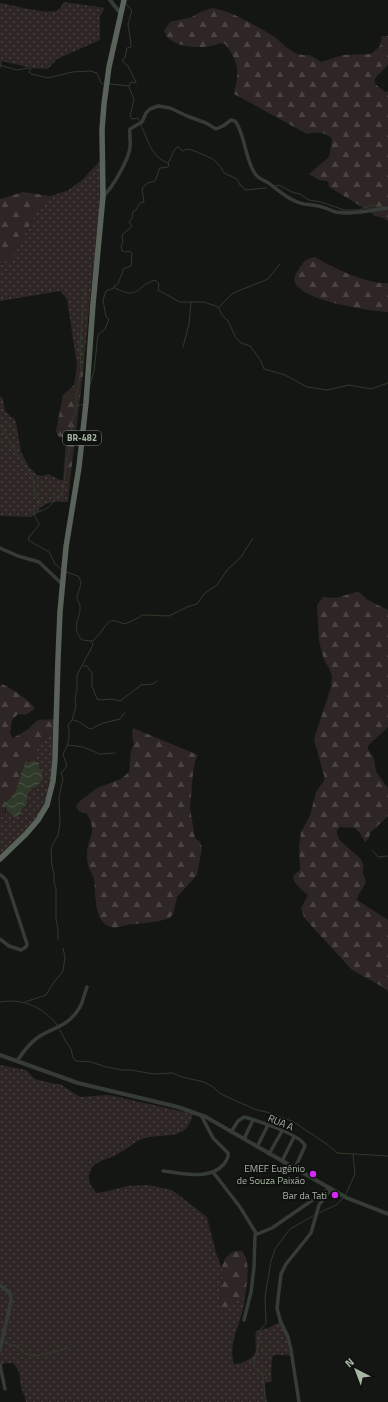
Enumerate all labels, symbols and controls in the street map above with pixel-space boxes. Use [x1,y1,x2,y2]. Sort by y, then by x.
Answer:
road number: BR-482 [63,431,101,445]
street label: RUA A [266,1110,296,1135]
place label: EMEF Eugênio de Souza Paixão [237,1161,305,1188]
marker: EMEF Eugênio de Souza Paixão [308,1169,318,1179]
place label: Bar da Tati [283,1188,327,1203]
marker: Bar da Tati [330,1190,340,1200]
north arrow [336,1350,376,1390]
text: N [341,1354,357,1371]

